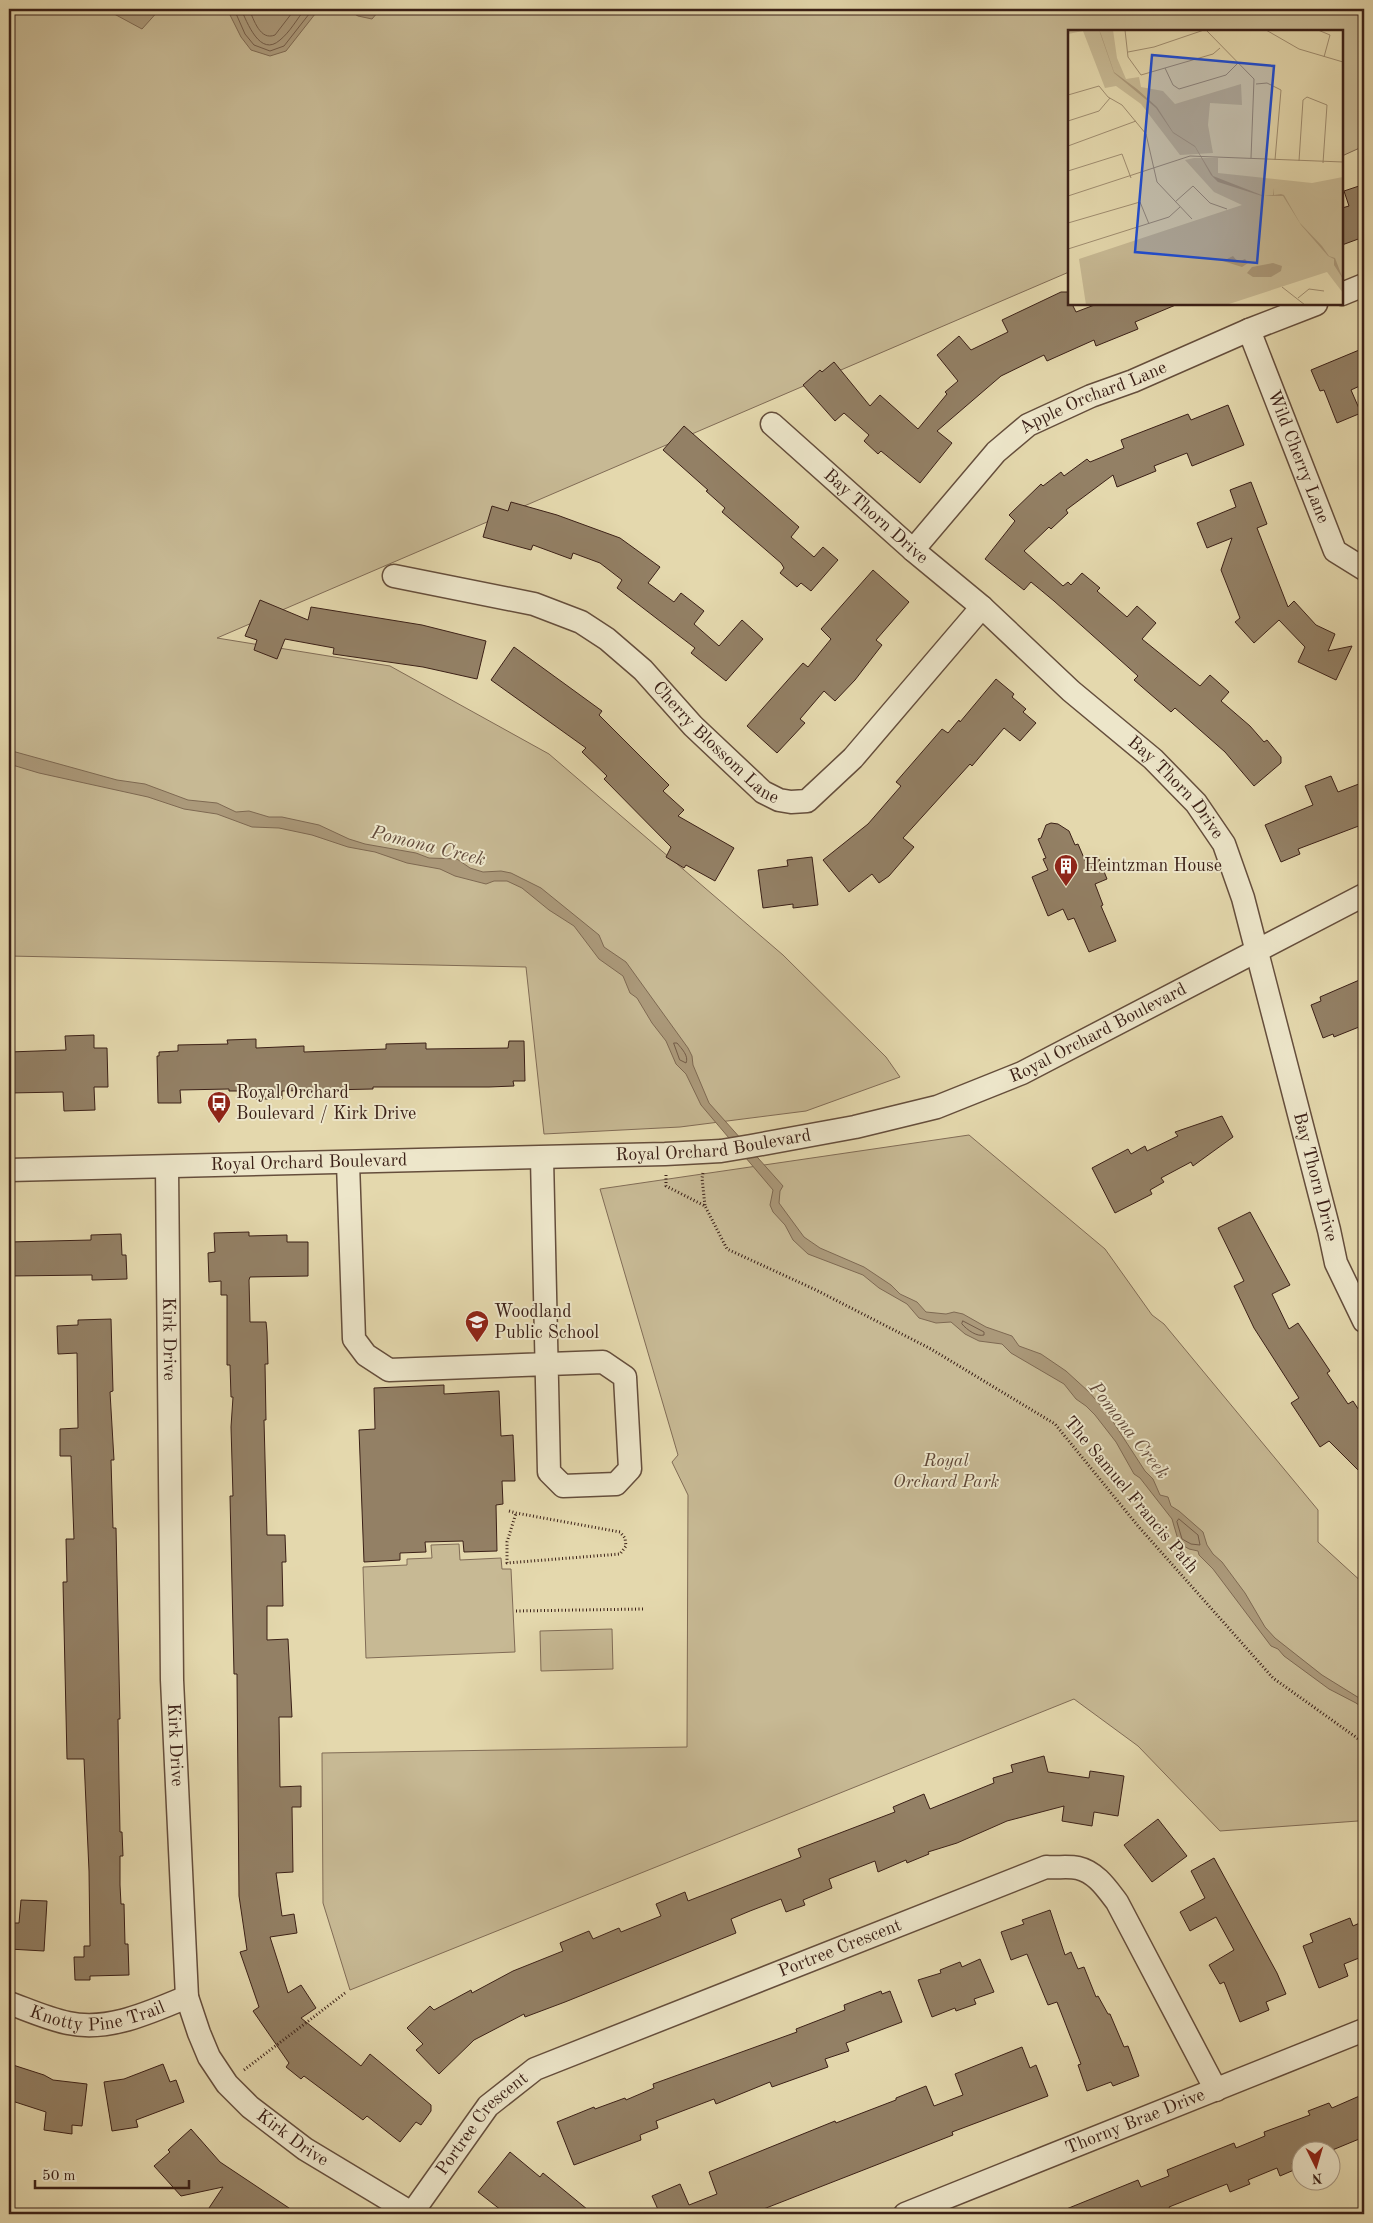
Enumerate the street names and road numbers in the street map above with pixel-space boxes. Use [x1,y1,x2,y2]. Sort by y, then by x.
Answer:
street label: Apple Orchard Lane [1016,358,1169,437]
street label: Wild Cherry Lane [1264,388,1332,526]
street label: Bay Thorn Drive [820,466,931,567]
street label: Cherry Blossom Lane [649,678,782,807]
street label: Bay Thorn Drive [1124,733,1227,842]
street label: Royal Orchard Boulevard [1007,980,1189,1086]
street label: Bay Thorn Drive [1290,1110,1340,1243]
street label: Royal Orchard Boulevard [615,1126,812,1164]
street label: Royal Orchard Boulevard [210,1151,408,1174]
street label: Kirk Drive [159,1297,178,1381]
street label: The Samuel Francis Path [1060,1413,1202,1577]
street label: Kirk Drive [164,1703,186,1787]
street label: Portree Crescent [776,1916,904,1981]
street label: Knotty Pine Trail [27,1998,168,2034]
street label: Portree Crescent [433,2069,531,2179]
street label: Thorny Brae Drive [1063,2086,1208,2158]
street label: Kirk Drive [253,2106,331,2170]

